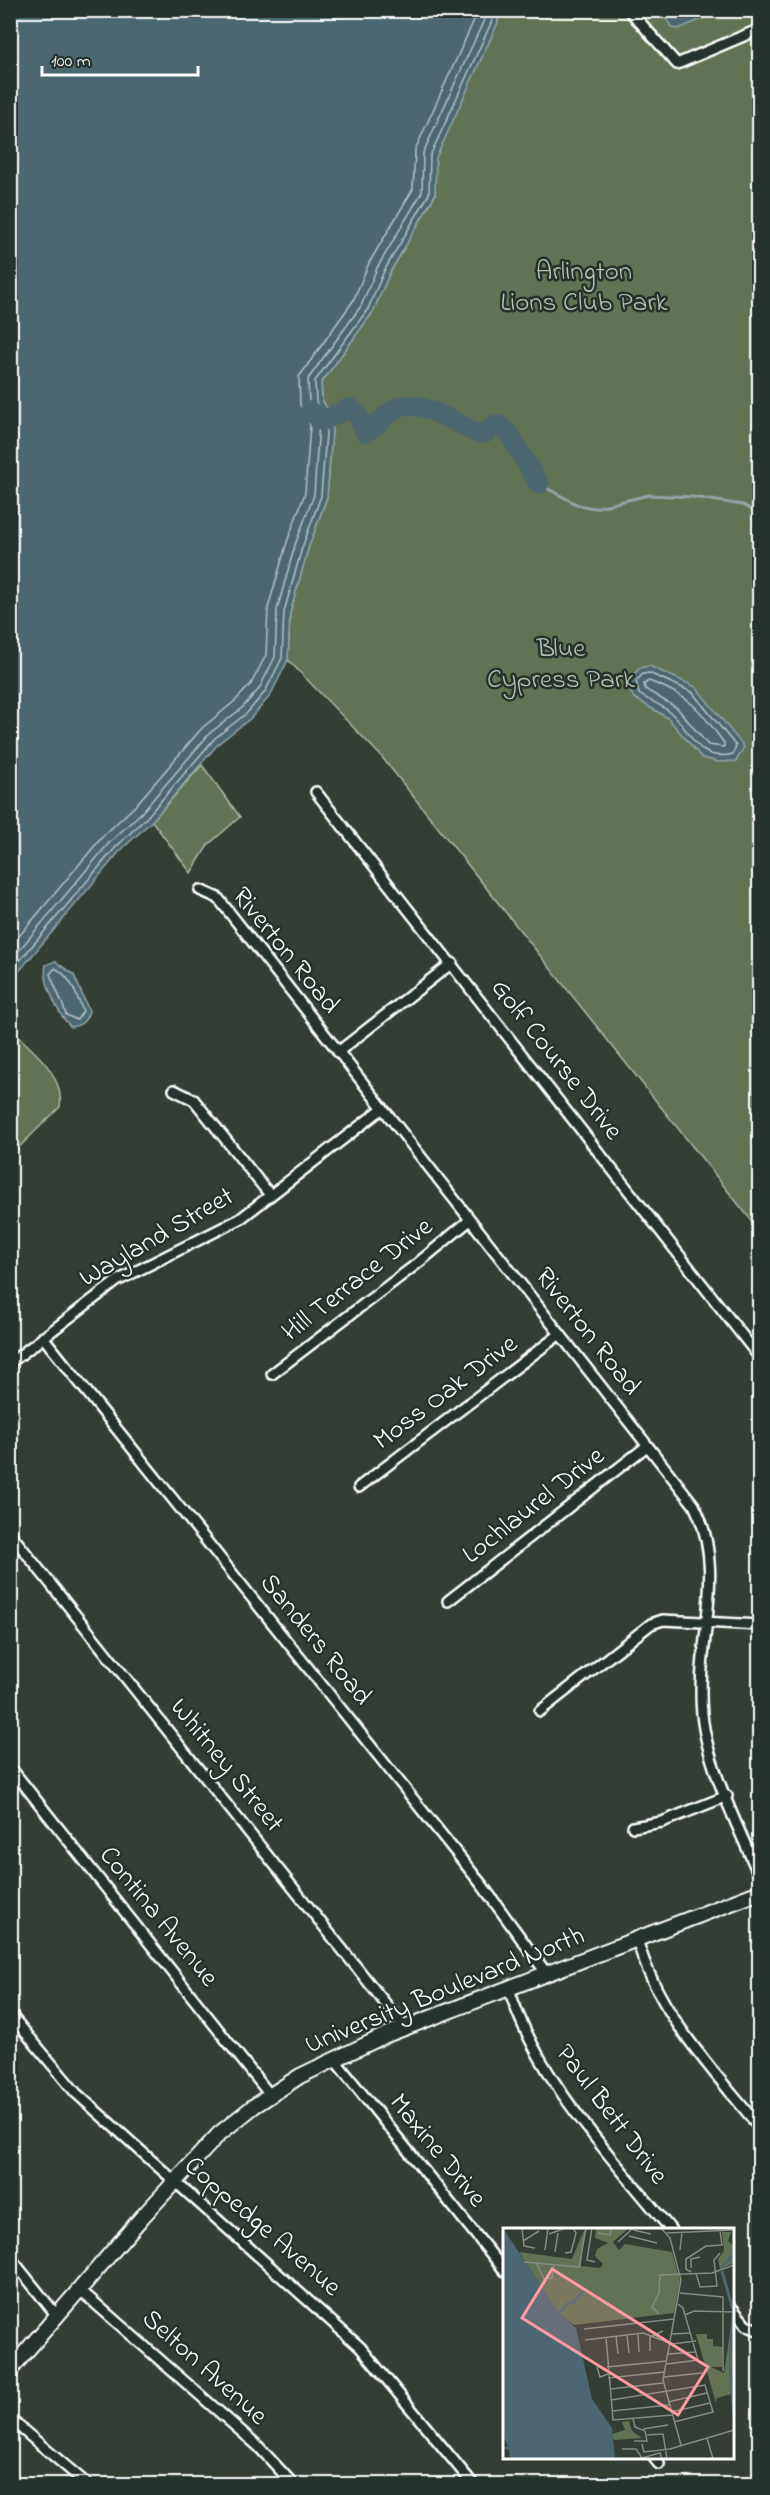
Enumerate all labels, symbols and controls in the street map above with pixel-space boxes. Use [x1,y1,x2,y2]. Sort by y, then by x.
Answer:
scale bar [42,39,198,77]
text: 100 m [51,49,91,75]
park label: Arlington Lions Club Park [500,253,668,323]
park label: Blue Cypress Park [487,630,635,700]
street label: Riverton Road [222,879,348,1023]
street label: Golf Course Drive [480,971,632,1150]
street label: Wayland Street [72,1178,242,1298]
street label: Hill Terrace Drive [274,1208,443,1352]
street label: Riverton Road [524,1260,650,1404]
street label: Moss Oak Drive [366,1325,527,1460]
street label: Lochlaurel Drive [454,1437,614,1574]
street label: Sanders Road [249,1566,381,1714]
street label: Whitney Street [160,1690,292,1842]
street label: Contina Avenue [89,1838,228,1997]
street label: University Boulevard North [299,1917,591,2065]
street label: Paul Bett Drive [545,2037,677,2194]
street label: Maxine Drive [379,2086,496,2217]
street label: Coppedge Avenue [175,2148,350,2307]
inset map [503,2228,734,2459]
street label: Selton Avenue [132,2301,276,2436]

